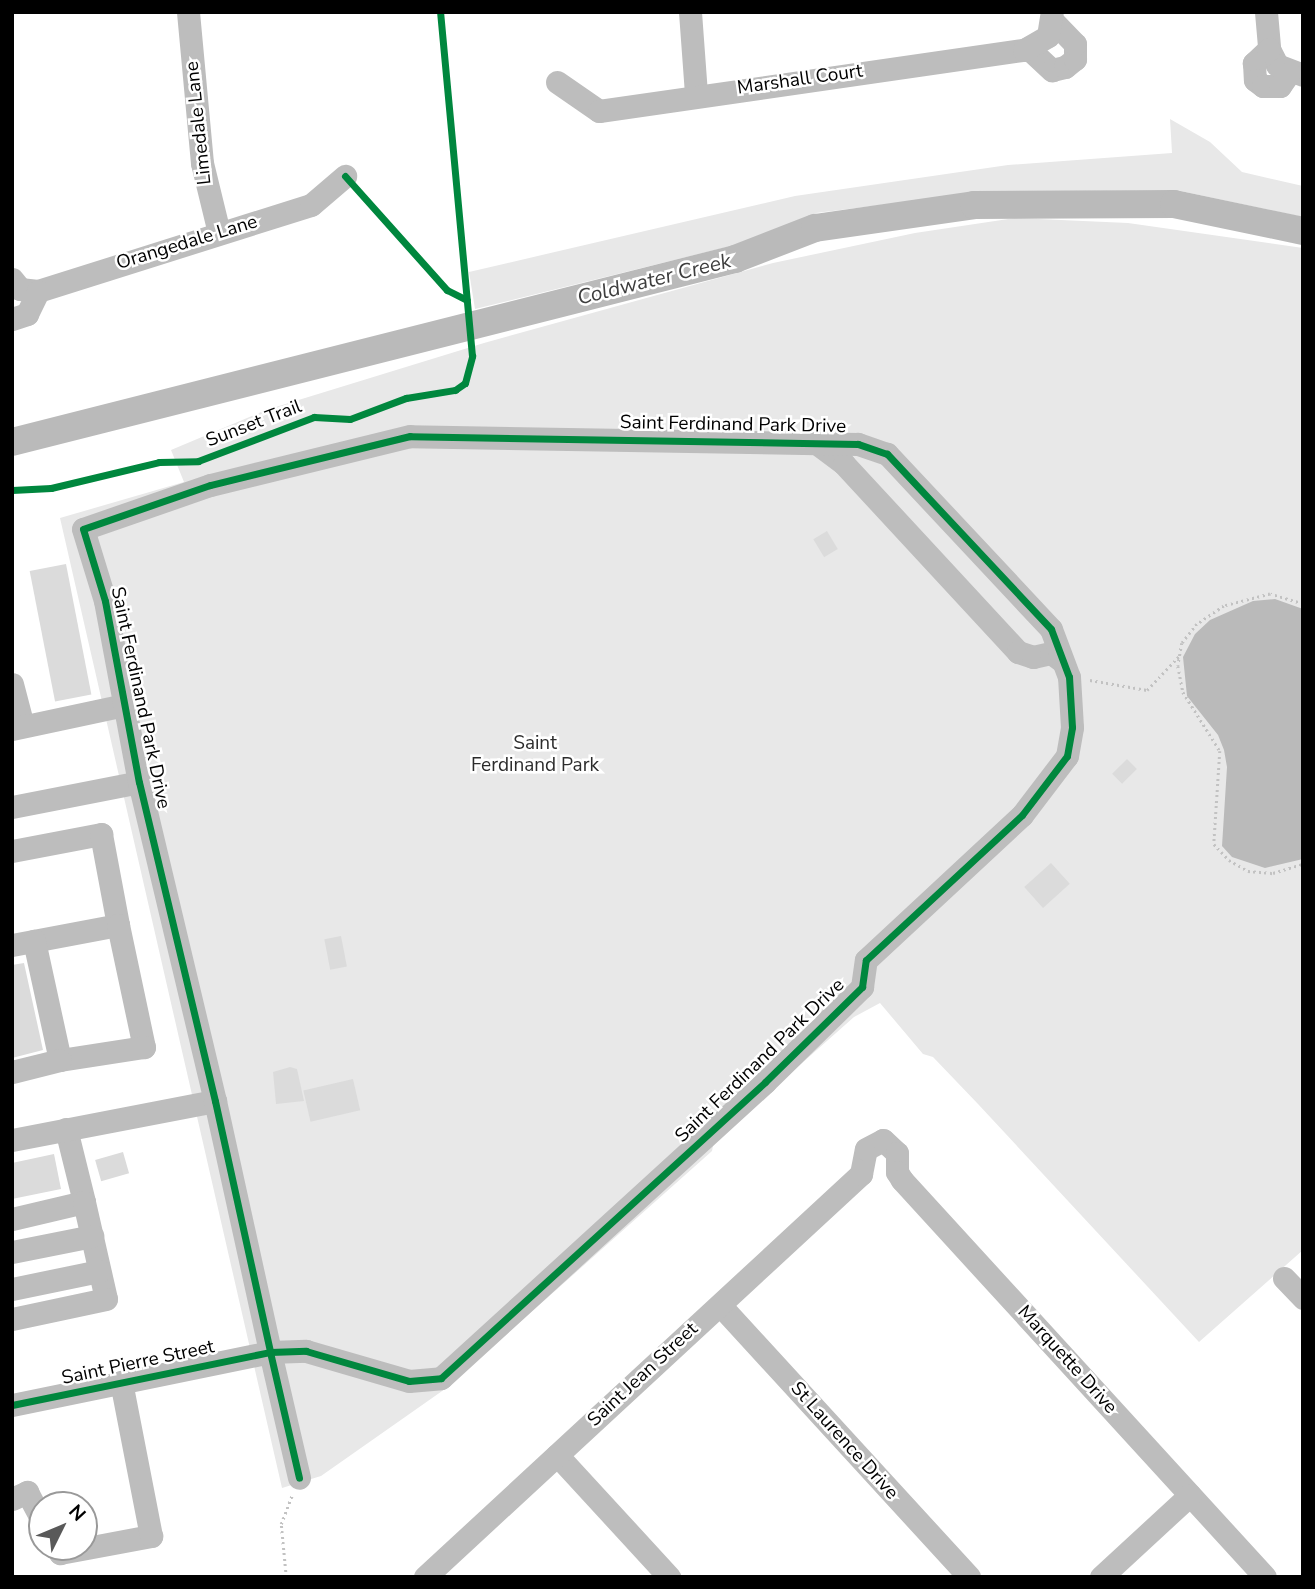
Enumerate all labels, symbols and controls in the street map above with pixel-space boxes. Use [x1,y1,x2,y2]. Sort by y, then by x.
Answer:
street label: Limedale Lane [181,60,217,186]
street label: Marshall Court [736,60,864,100]
street label: Orangedale Lane [114,211,260,275]
water label: Coldwater Creek [574,248,734,310]
street label: Sunset Trail [203,395,305,453]
street label: Saint Ferdinand Park Drive [620,412,846,438]
street label: Saint Ferdinand Park Drive [105,585,175,811]
park label: Saint Ferdinand Park [471,733,599,777]
street label: Saint Ferdinand Park Drive [671,974,849,1148]
street label: Marquette Drive [1012,1301,1122,1419]
street label: Saint Jean Street [583,1318,703,1432]
street label: Saint Pierre Street [60,1336,216,1390]
street label: St Laurence Drive [785,1377,903,1505]
north arrow [28,1491,98,1561]
text: N [63,1499,91,1527]

